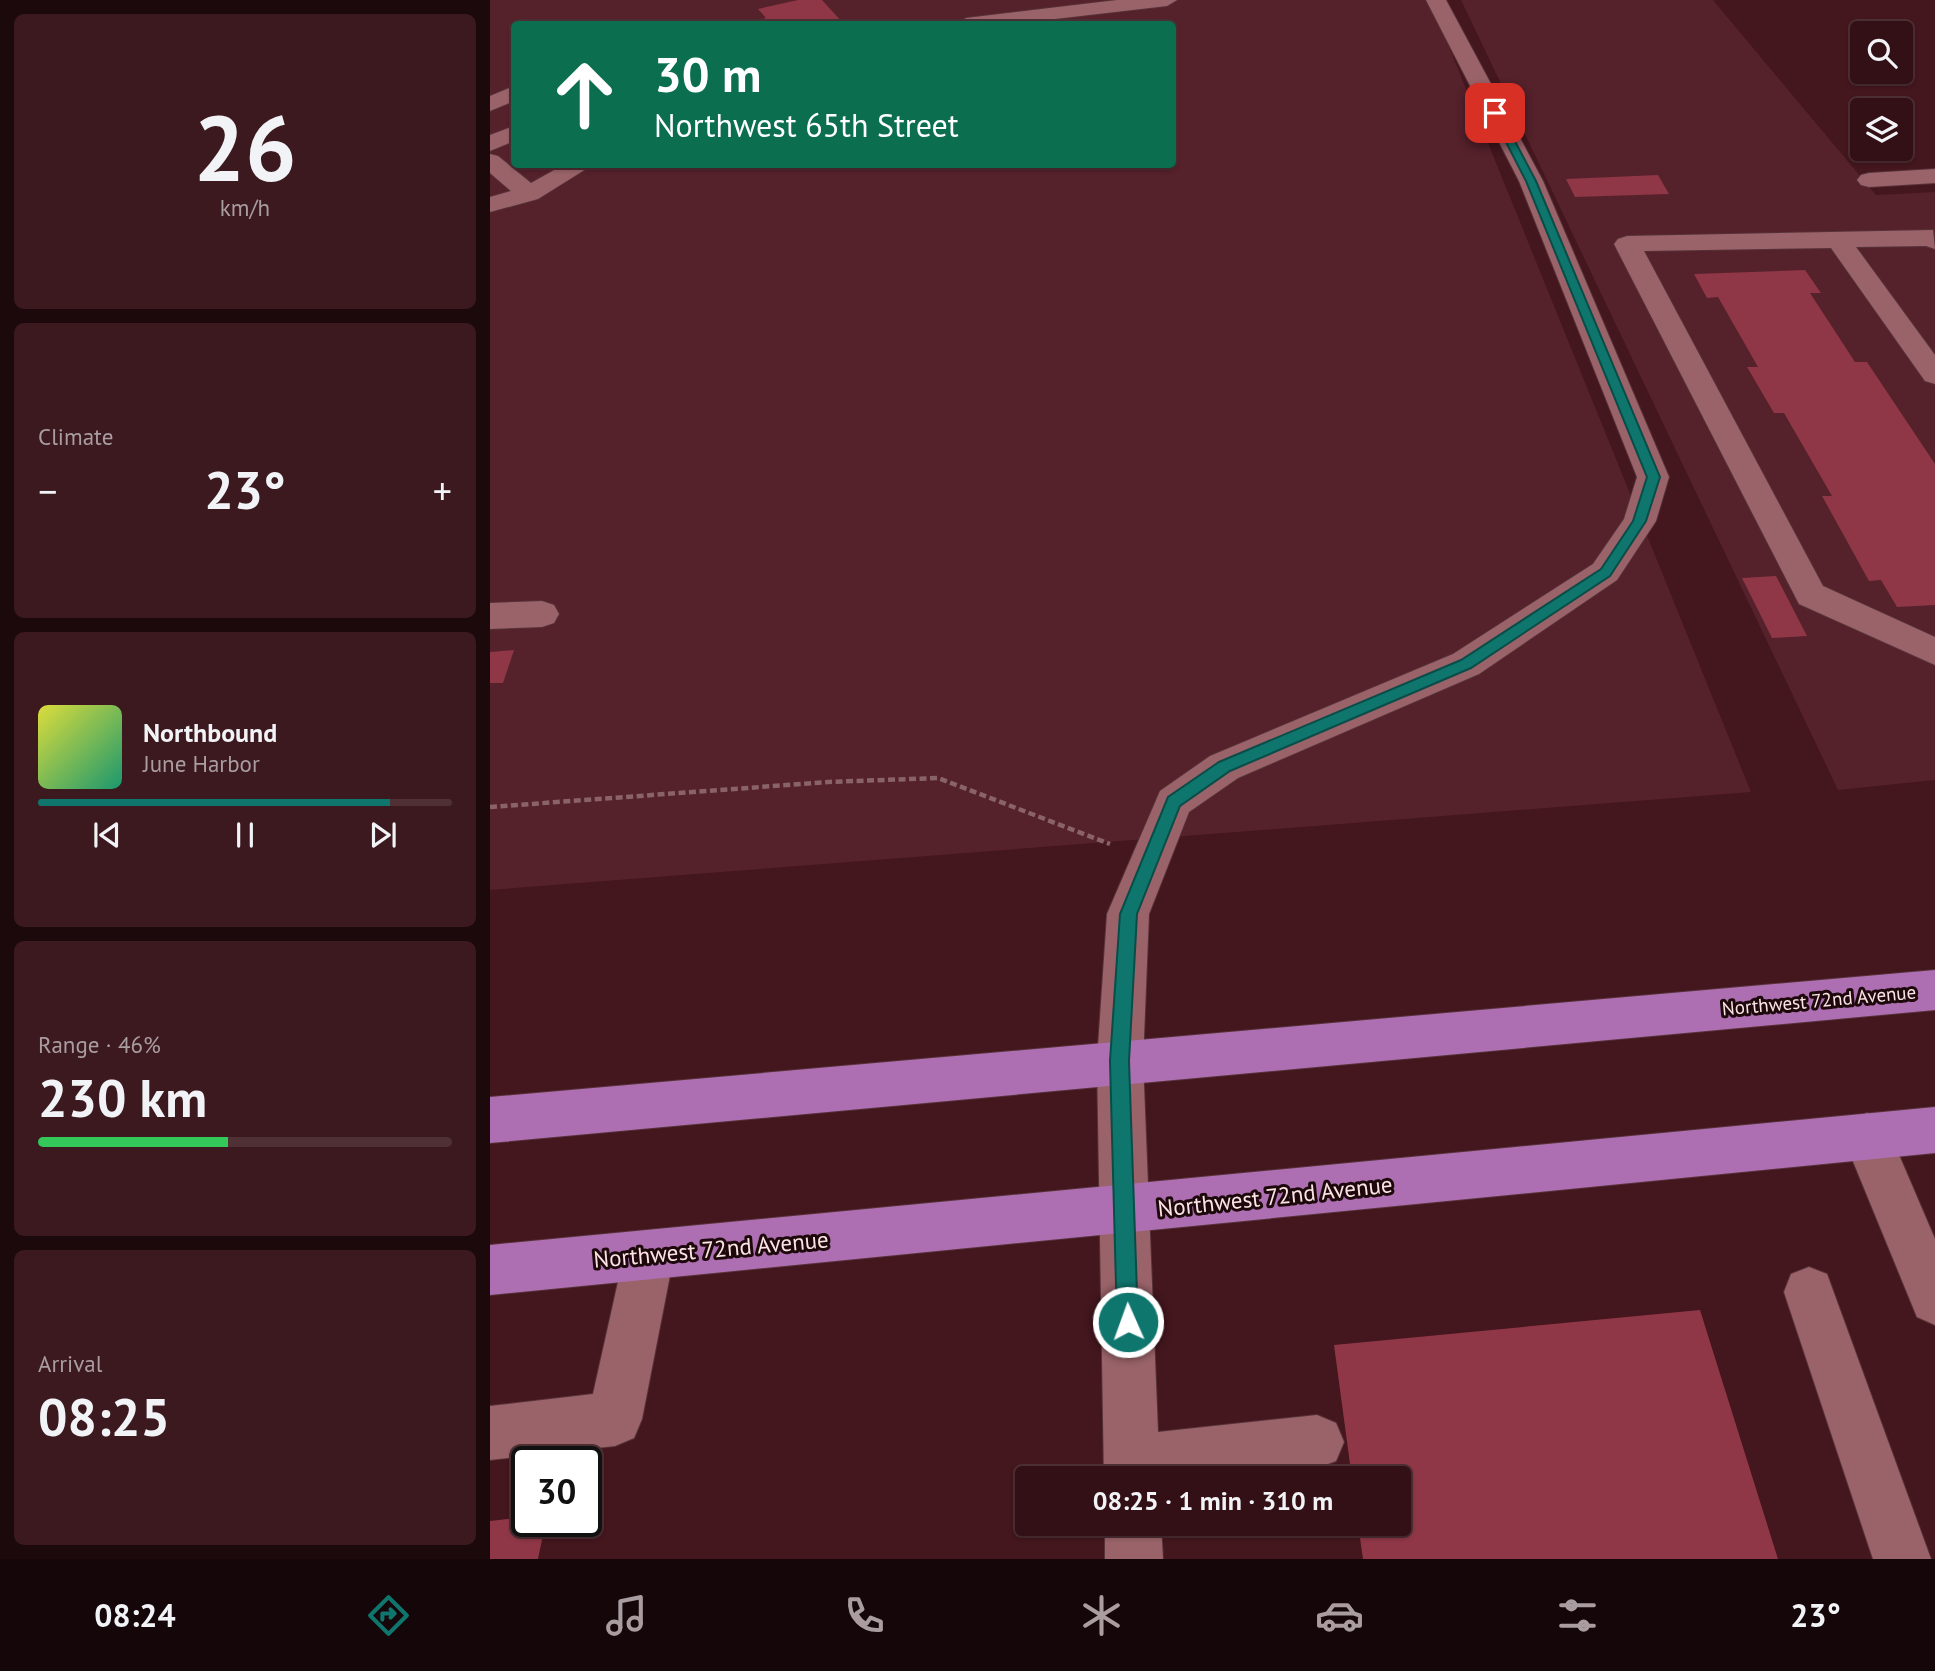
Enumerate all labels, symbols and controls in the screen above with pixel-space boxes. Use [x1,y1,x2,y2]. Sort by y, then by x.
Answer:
map controls [1850,21,1913,161]
button: search [1850,21,1913,84]
text: 30 m [654,42,761,106]
icon: ahead [539,49,630,140]
pin [1465,83,1525,143]
text: 26 [193,88,297,206]
icon: arrive [1476,94,1514,132]
button: layers [1850,98,1913,161]
text: Northwest 65th Street [654,104,959,146]
text: km/h [220,193,270,222]
text: Climate [38,422,113,451]
text: 23° [204,456,286,523]
text: − [38,466,57,515]
text: + [433,466,452,515]
text: Northbound [143,716,277,749]
text: June Harbor [143,749,260,778]
icon: previous [88,816,126,854]
icon: pause [226,816,264,854]
icon: next [364,816,402,854]
street label: Northwest 72nd Avenue [1721,980,1917,1020]
text: Range · 46% [38,1030,161,1059]
text: 230 km [38,1064,207,1131]
street label: Northwest 72nd Avenue [1156,1169,1394,1223]
street label: Northwest 72nd Avenue [592,1224,830,1274]
position arrow [1091,1285,1165,1359]
text: Arrival [38,1349,102,1378]
text: 08:25 [38,1383,170,1450]
speed limit sign: 30 [511,1446,602,1537]
text: 08:25 · 1 min · 310 m [1093,1484,1333,1517]
icon: directions [364,1591,413,1640]
icon: music [602,1591,651,1640]
icon: phone [840,1591,889,1640]
icon: climate [1077,1591,1126,1640]
icon: car [1315,1591,1364,1640]
icon: filters [1553,1591,1602,1640]
text: 08:24 [94,1594,176,1636]
text: 23° [1790,1594,1841,1636]

